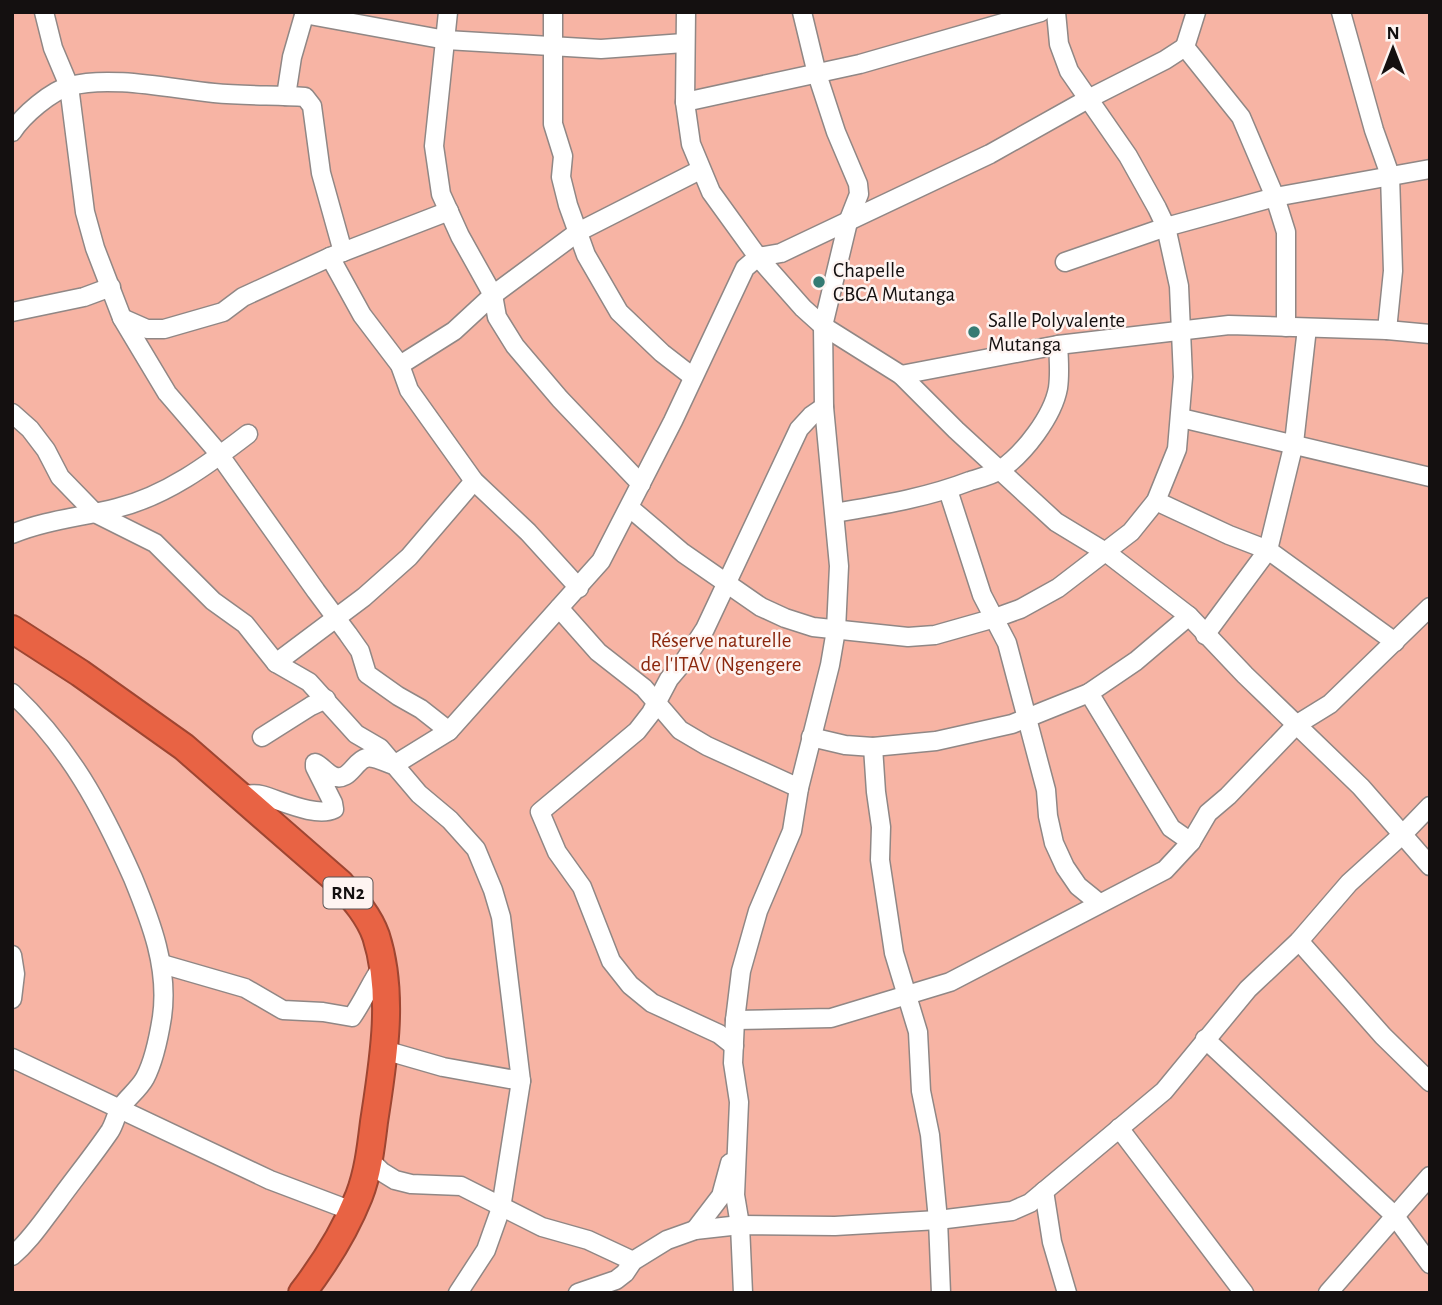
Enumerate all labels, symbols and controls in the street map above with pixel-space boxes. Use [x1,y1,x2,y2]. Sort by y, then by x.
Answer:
north arrow [1358,14,1428,84]
text: N [1386,24,1400,43]
place label: Chapelle CBCA Mutanga [833,260,956,305]
marker: Chapelle CBCA Mutanga [811,274,827,290]
place label: Salle Polyvalente Mutanga [988,310,1125,355]
marker: Salle Polyvalente Mutanga [966,324,982,340]
park label: Réserve naturelle de l'ITAV (Ngengere [640,630,802,675]
road number: RN2 [324,878,372,908]

